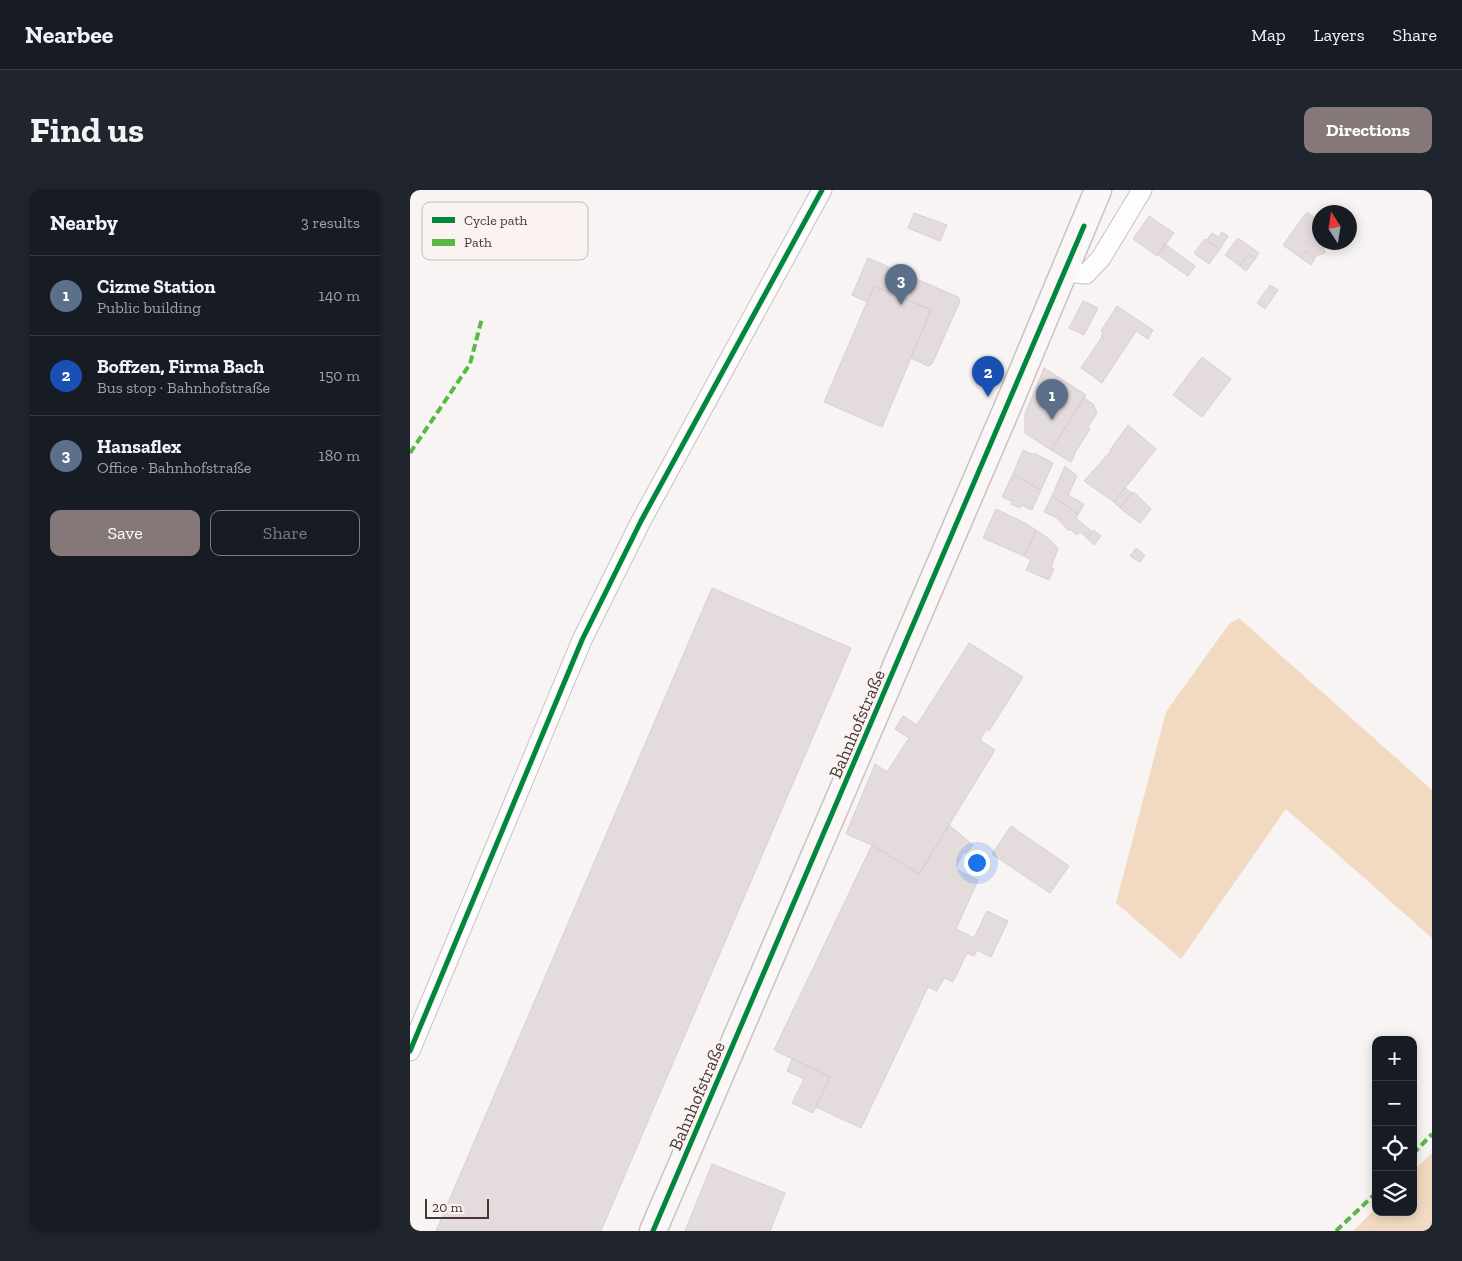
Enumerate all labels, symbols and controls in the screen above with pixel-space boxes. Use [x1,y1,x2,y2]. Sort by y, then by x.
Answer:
text: Nearbee [25,20,113,49]
text: Map [1251,24,1286,46]
text: Layers [1314,24,1365,46]
text: Share [1393,24,1437,46]
button: Directions [1304,107,1432,153]
text: Find us [30,109,144,151]
legend [422,202,588,260]
north arrow [1312,205,1357,250]
text: Nearby [50,210,118,235]
text: Cycle path [464,212,528,229]
text: 3 results [301,213,360,232]
text: Path [464,234,492,251]
pin: 3 [885,264,917,305]
text: Cizme Station [97,275,216,298]
text: 1 [63,286,69,305]
text: 140 m [319,286,360,305]
text: Public building [97,298,201,317]
text: Boffzen, Firma Bach [97,355,264,378]
pin: 2 [972,356,1004,397]
text: 2 [62,366,70,385]
text: 150 m [319,366,360,385]
text: Bus stop · Bahnhofstraße [97,378,270,397]
pin: 1 [1036,379,1068,420]
text: Hansaflex [97,435,181,458]
text: 3 [62,446,70,465]
text: 180 m [319,446,360,465]
text: Office · Bahnhofstraße [97,458,251,477]
button: Save [50,510,200,556]
button: Share [210,510,360,556]
street label: Bahnhofstraße [824,666,890,782]
your location [964,850,990,876]
map controls [1372,1036,1417,1216]
button: + [1372,1036,1417,1081]
street label: Bahnhofstraße [664,1038,730,1154]
button: − [1372,1081,1417,1126]
button: locate [1372,1126,1417,1171]
button: layers [1372,1171,1417,1216]
scale bar [425,1196,489,1219]
text: 20 m [432,1199,463,1216]

